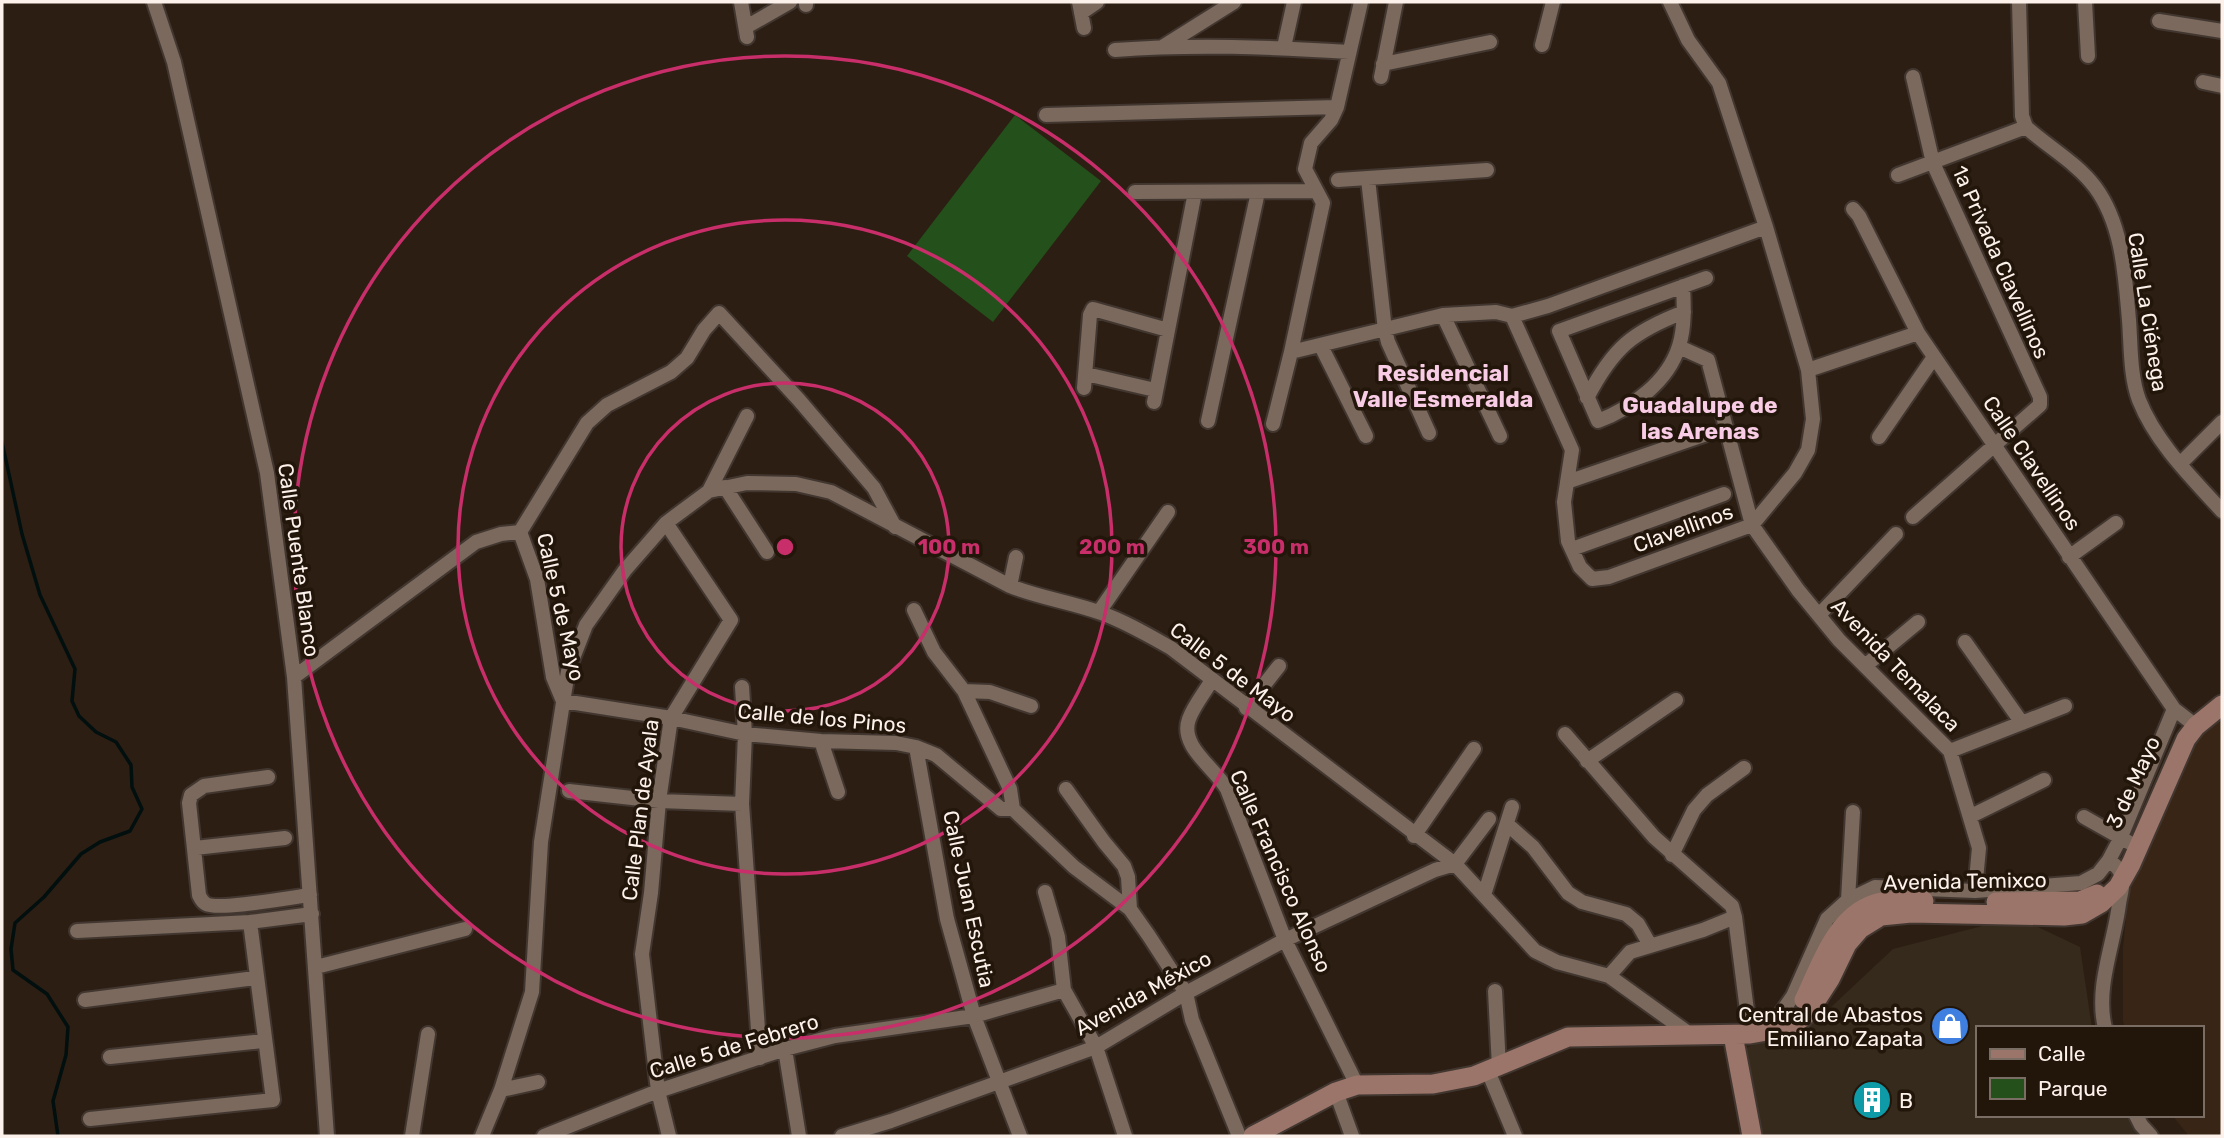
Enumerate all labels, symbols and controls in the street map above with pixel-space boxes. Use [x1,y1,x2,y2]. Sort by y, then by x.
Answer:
street label: 1a Privada Clavellinos [1947,162,2055,362]
street label: Calle La Ciénega [2123,231,2173,393]
district label: Residencial Valle Esmeralda [1353,359,1533,413]
district label: Guadalupe de las Arenas [1622,391,1778,445]
street label: Calle Clavellinos [1978,391,2086,535]
street label: Calle Puente Blanco [273,462,325,658]
street label: Clavellinos [1630,498,1736,558]
street label: Calle 5 de Mayo [532,531,590,683]
text: 100 m [918,534,980,559]
text: 200 m [1079,534,1145,559]
text: 300 m [1243,534,1309,559]
centre of rings [773,535,797,559]
street label: Avenida Temalaca [1826,593,1966,737]
street label: Calle 5 de Mayo [1165,617,1301,727]
street label: Calle de los Pinos [737,698,907,738]
street label: Calle Plan de Ayala [616,718,664,902]
street label: 3 de Mayo [2101,732,2165,832]
street label: Calle Francisco Alonso [1225,766,1337,976]
street label: Calle Juan Escutia [938,808,1000,990]
street label: Avenida Temixco [1883,867,2047,895]
street label: Avenida México [1071,945,1215,1041]
place label: Central de Abastos Emiliano Zapata [1738,1002,1923,1051]
shop icon: Central de Abastos Emiliano Zapata [1929,1005,1971,1047]
street label: Calle 5 de Febrero [646,1008,822,1084]
legend [1976,1026,2203,1117]
text: Calle [2038,1041,2086,1066]
text: Parque [2038,1076,2108,1101]
building icon: B [1851,1079,1893,1121]
place label: B [1899,1088,1913,1113]

